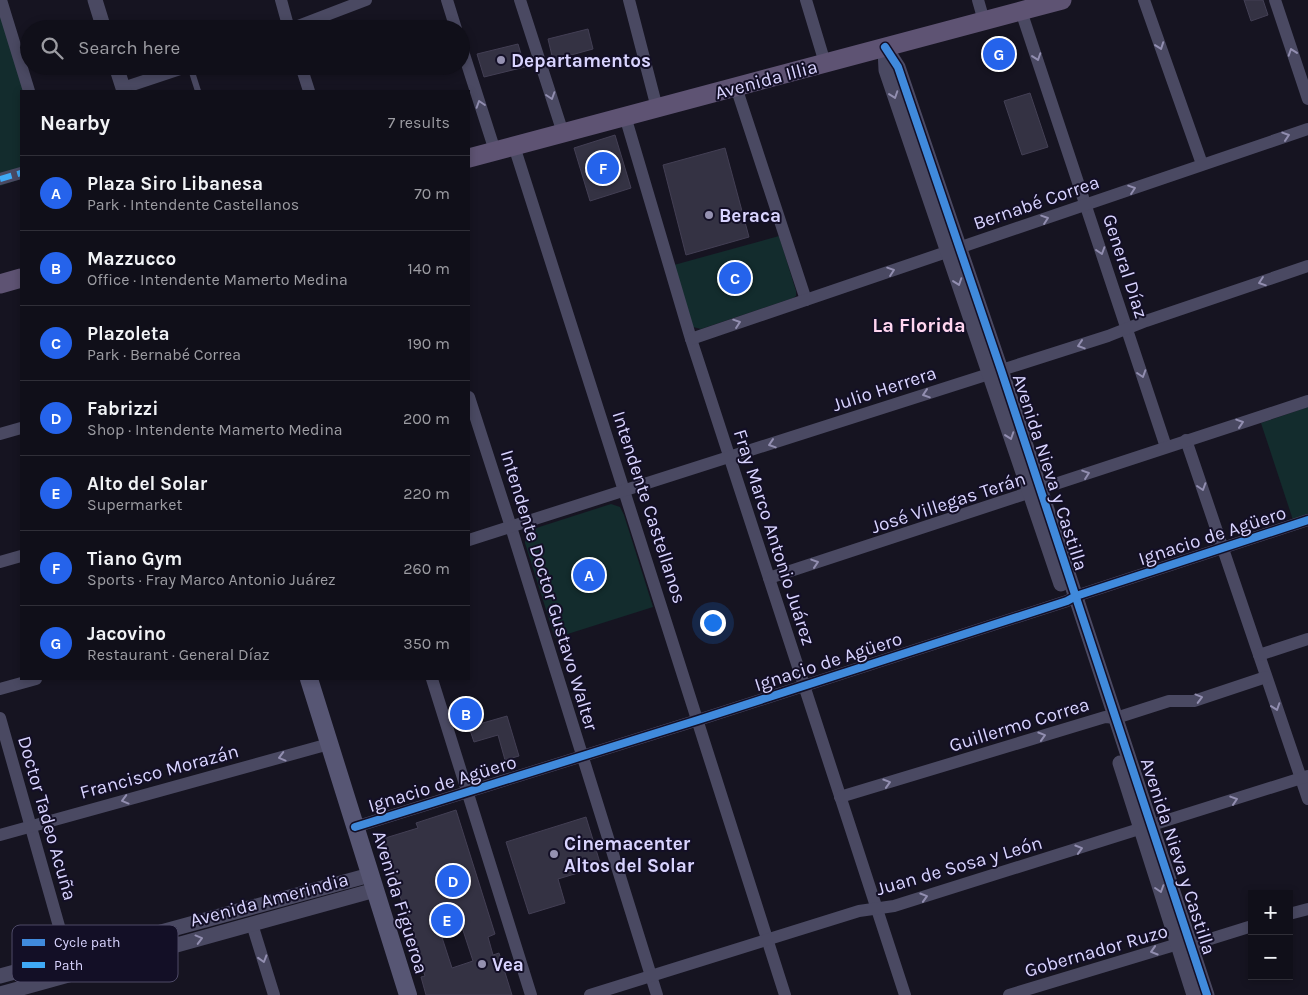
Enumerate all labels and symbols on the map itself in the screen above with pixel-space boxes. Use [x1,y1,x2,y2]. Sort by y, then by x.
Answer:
pin: G [983,35,1015,73]
one-way arrow [1154,41,1164,50]
one-way arrow [1288,49,1298,57]
place label: Departamentos [511,50,651,72]
one-way arrow [1031,53,1041,61]
marker: Departamentos [495,54,507,66]
street label: Avenida Illia [713,56,820,104]
one-way arrow [888,90,898,98]
one-way arrow [546,91,556,100]
one-way arrow [476,101,486,109]
one-way arrow [1281,132,1290,142]
pin: F [587,149,619,187]
street label: Bernabé Correa [970,171,1102,235]
one-way arrow [1127,184,1136,194]
place label: Beraca [719,205,781,227]
marker: Beraca [703,209,715,221]
street label: General Díaz [1098,212,1152,321]
one-way arrow [1040,214,1048,224]
one-way arrow [1096,246,1106,254]
pin: C [719,259,751,297]
one-way arrow [886,267,895,277]
one-way arrow [1258,276,1267,286]
one-way arrow [952,277,962,285]
district label: La Florida [872,314,966,337]
one-way arrow [732,319,741,329]
one-way arrow [1077,339,1086,349]
street label: Julio Herrera [829,362,939,416]
one-way arrow [1137,370,1147,378]
street label: Avenida Nieva y Castilla [1008,371,1092,573]
one-way arrow [923,389,931,399]
street label: Intendente Castellanos [608,408,691,606]
one-way arrow [1236,419,1244,429]
street label: Fray Marco Antonio Juárez [729,426,819,648]
one-way arrow [1004,431,1014,439]
one-way arrow [768,438,776,448]
street label: Intendente Doctor Gustavo Walter [496,447,602,733]
street label: José Villegas Terán [868,468,1028,538]
one-way arrow [1081,470,1090,480]
one-way arrow [1196,482,1206,490]
street label: Ignacio de Agüero [1136,502,1289,570]
pin: A [573,556,605,594]
one-way arrow [810,559,819,569]
your location [700,610,726,636]
street label: Ignacio de Agüero [752,628,905,696]
street label: Guillermo Correa [947,693,1092,757]
one-way arrow [1195,694,1203,704]
pin: B [450,695,482,733]
one-way arrow [1271,702,1281,710]
one-way arrow [1038,732,1046,742]
street label: Doctor Tadeo Acuña [13,734,81,903]
street label: Francisco Morazán [77,740,241,804]
one-way arrow [277,751,286,762]
street label: Ignacio de Agüero [365,751,519,817]
street label: Avenida Nieva y Castilla [1136,755,1220,957]
one-way arrow [882,778,890,788]
one-way arrow [121,794,129,805]
one-way arrow [1229,795,1237,805]
street label: Avenida Figueroa [368,828,432,977]
street label: Juan de Sosa y León [874,832,1045,900]
place label: Cinemacenter Altos del Solar [564,833,695,877]
one-way arrow [1074,844,1082,854]
marker: Cinemacenter Altos del Solar [548,848,560,860]
pin: D [437,862,469,900]
street label: Avenida Amerindia [188,868,351,932]
one-way arrow [1155,884,1165,892]
one-way arrow [919,893,927,903]
pin: E [431,901,463,939]
street label: Gobernador Ruzo [1022,920,1170,982]
legend [12,925,178,982]
text: Cycle path [54,934,120,951]
one-way arrow [194,934,202,944]
one-way arrow [1151,946,1159,956]
place label: Vea [492,954,524,976]
one-way arrow [258,955,268,963]
text: Path [54,957,83,974]
marker: Vea [476,958,488,970]

